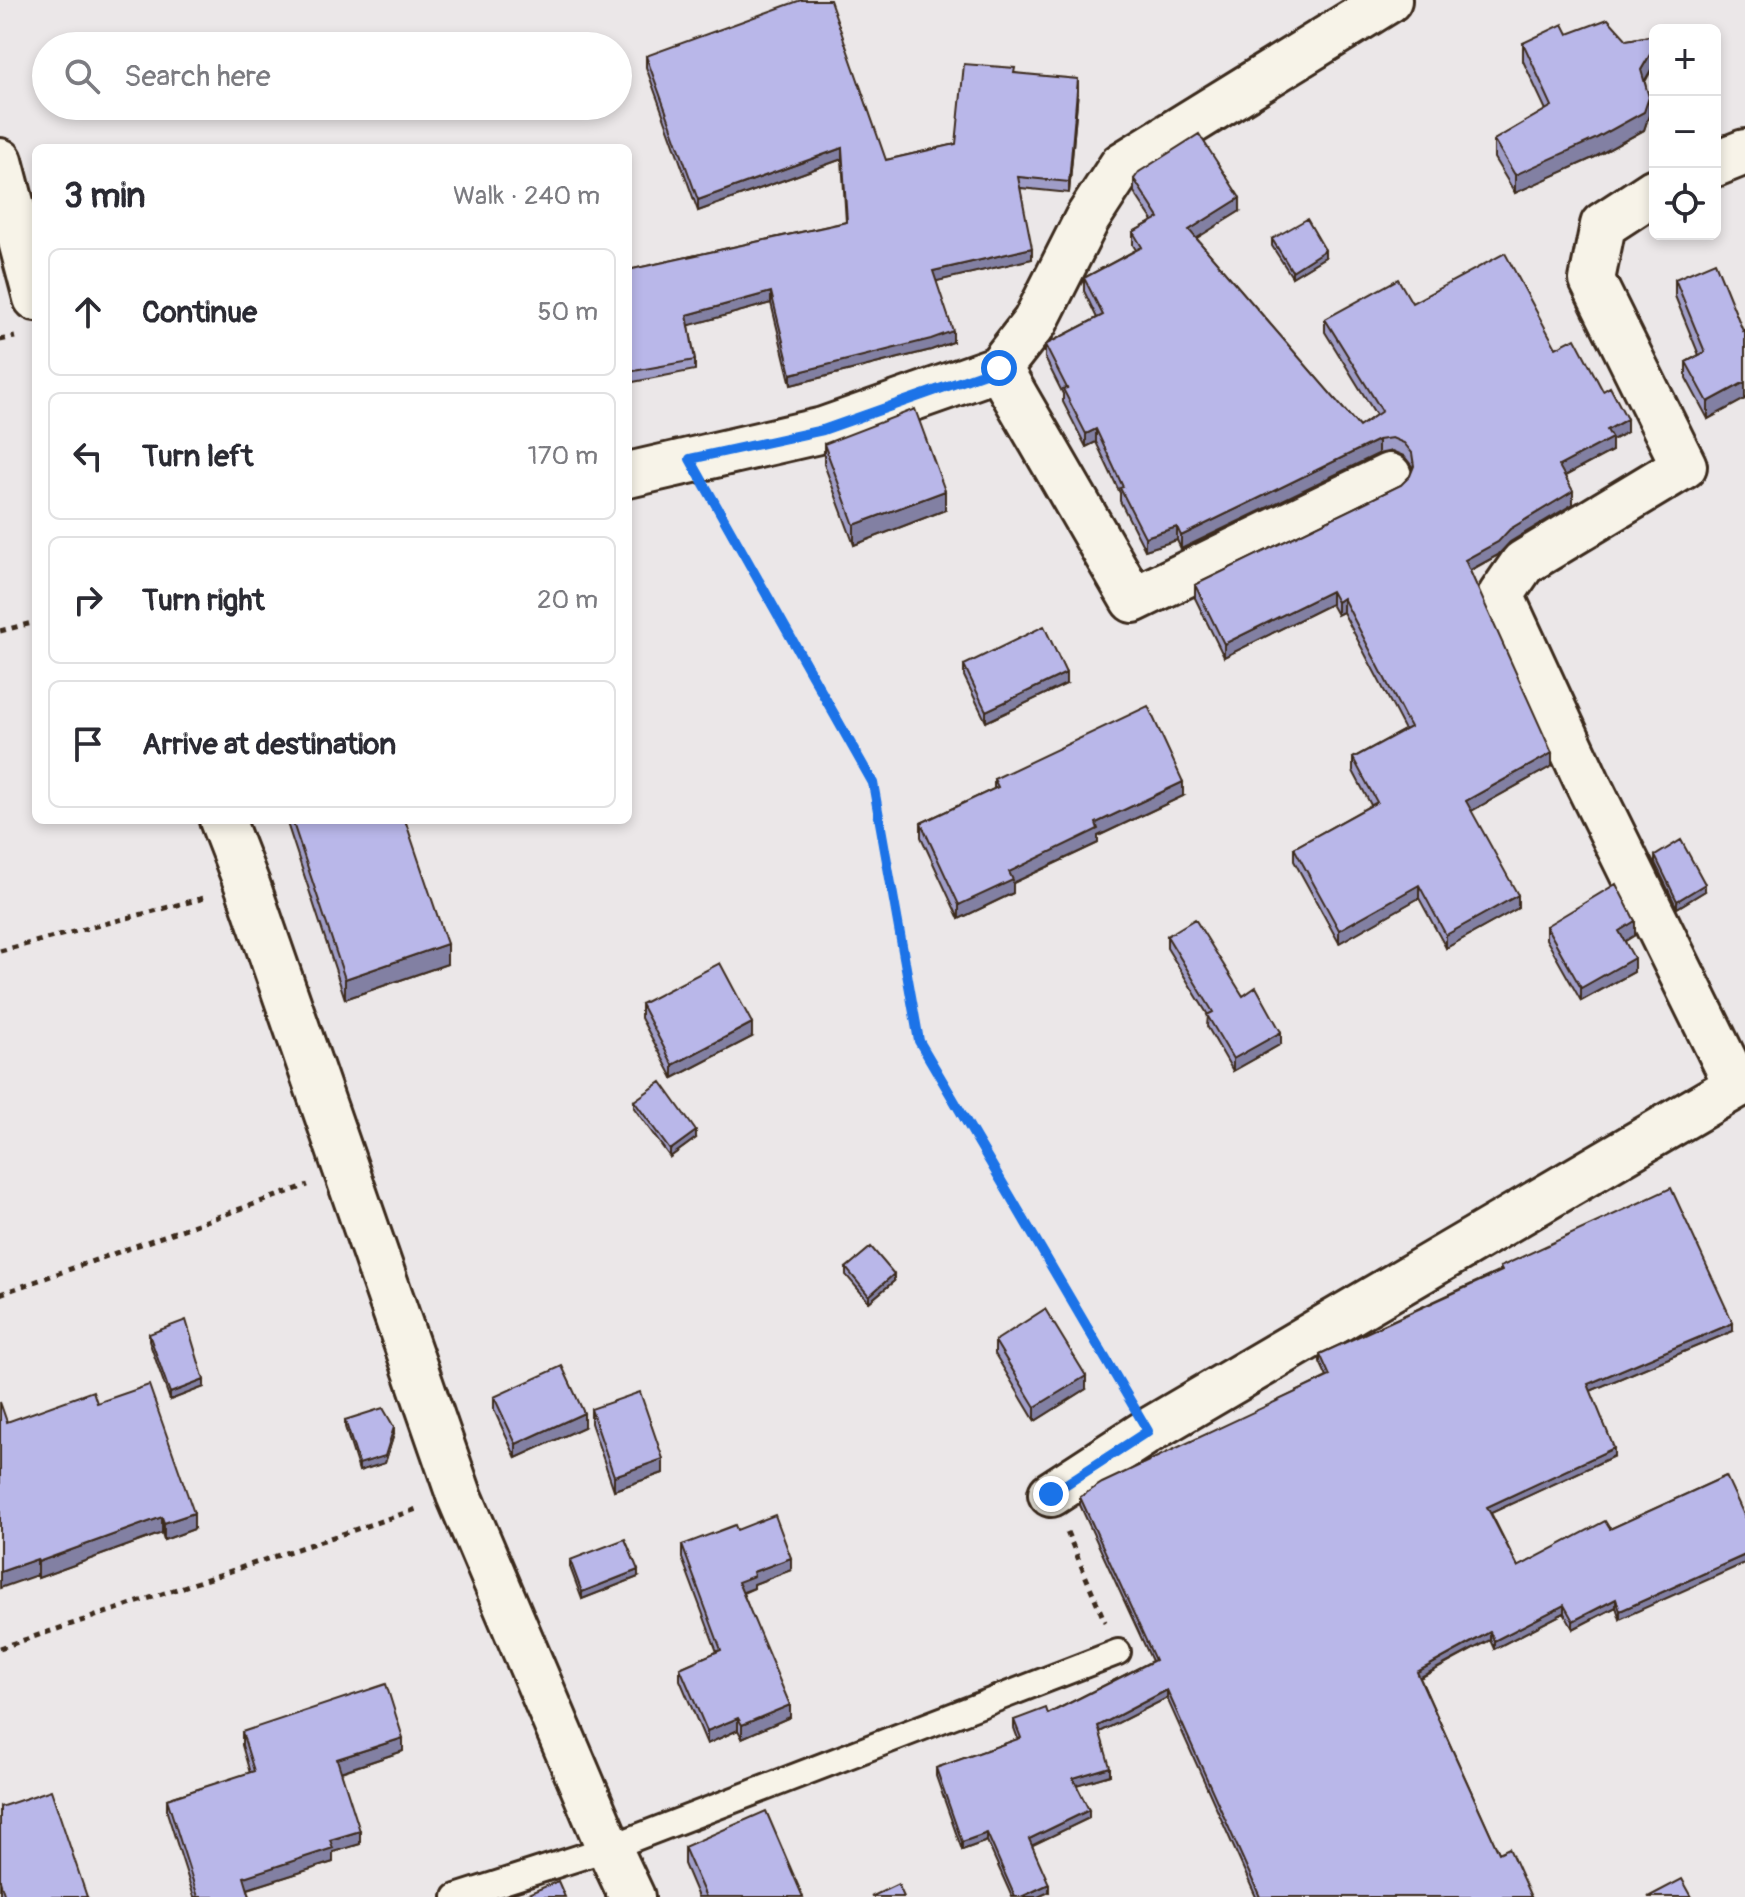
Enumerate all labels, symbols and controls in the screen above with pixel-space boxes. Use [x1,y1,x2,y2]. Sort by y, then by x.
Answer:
map controls [1649,24,1721,240]
button: + [1649,24,1721,96]
search box [32,32,632,120]
icon: search [60,54,104,98]
text: Search here [124,58,271,95]
button: − [1649,96,1721,168]
button: locate [1649,168,1721,240]
text: 3 min [64,175,146,218]
text: Walk · 240 m [453,180,600,212]
icon: ahead [66,290,110,334]
text: Continue [142,294,257,331]
text: 50 m [537,296,598,328]
route start [981,350,1017,386]
icon: left [66,434,110,478]
text: Turn left [142,438,253,475]
text: 170 m [528,440,598,472]
icon: right [66,578,110,622]
text: Turn right [142,582,265,619]
text: 20 m [537,584,598,616]
icon: arrive [66,722,110,766]
text: Arrive at destination [142,726,396,763]
route end [1033,1476,1069,1512]

